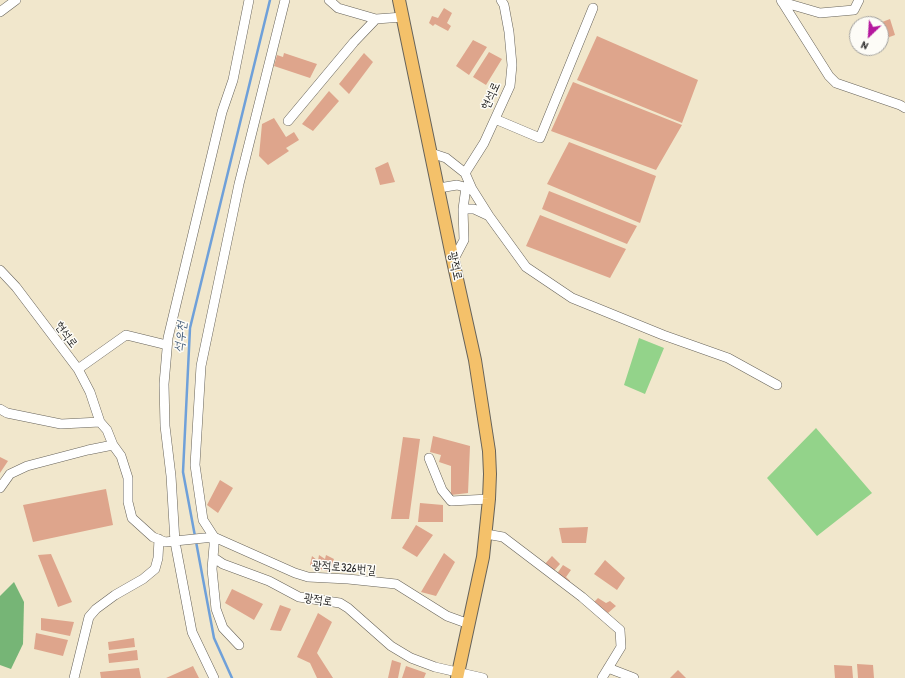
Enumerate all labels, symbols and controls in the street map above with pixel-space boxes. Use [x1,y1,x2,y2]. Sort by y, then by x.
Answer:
north arrow [849,16,889,56]
text: N [859,38,870,54]
street label: 현석로 [479,80,503,112]
street label: 광적로 [445,250,465,282]
street label: 현석로 [52,319,80,351]
water label: 석우천 [172,321,190,353]
street label: 광적로326번길 [311,558,377,578]
street label: 광적로 [303,591,333,609]

